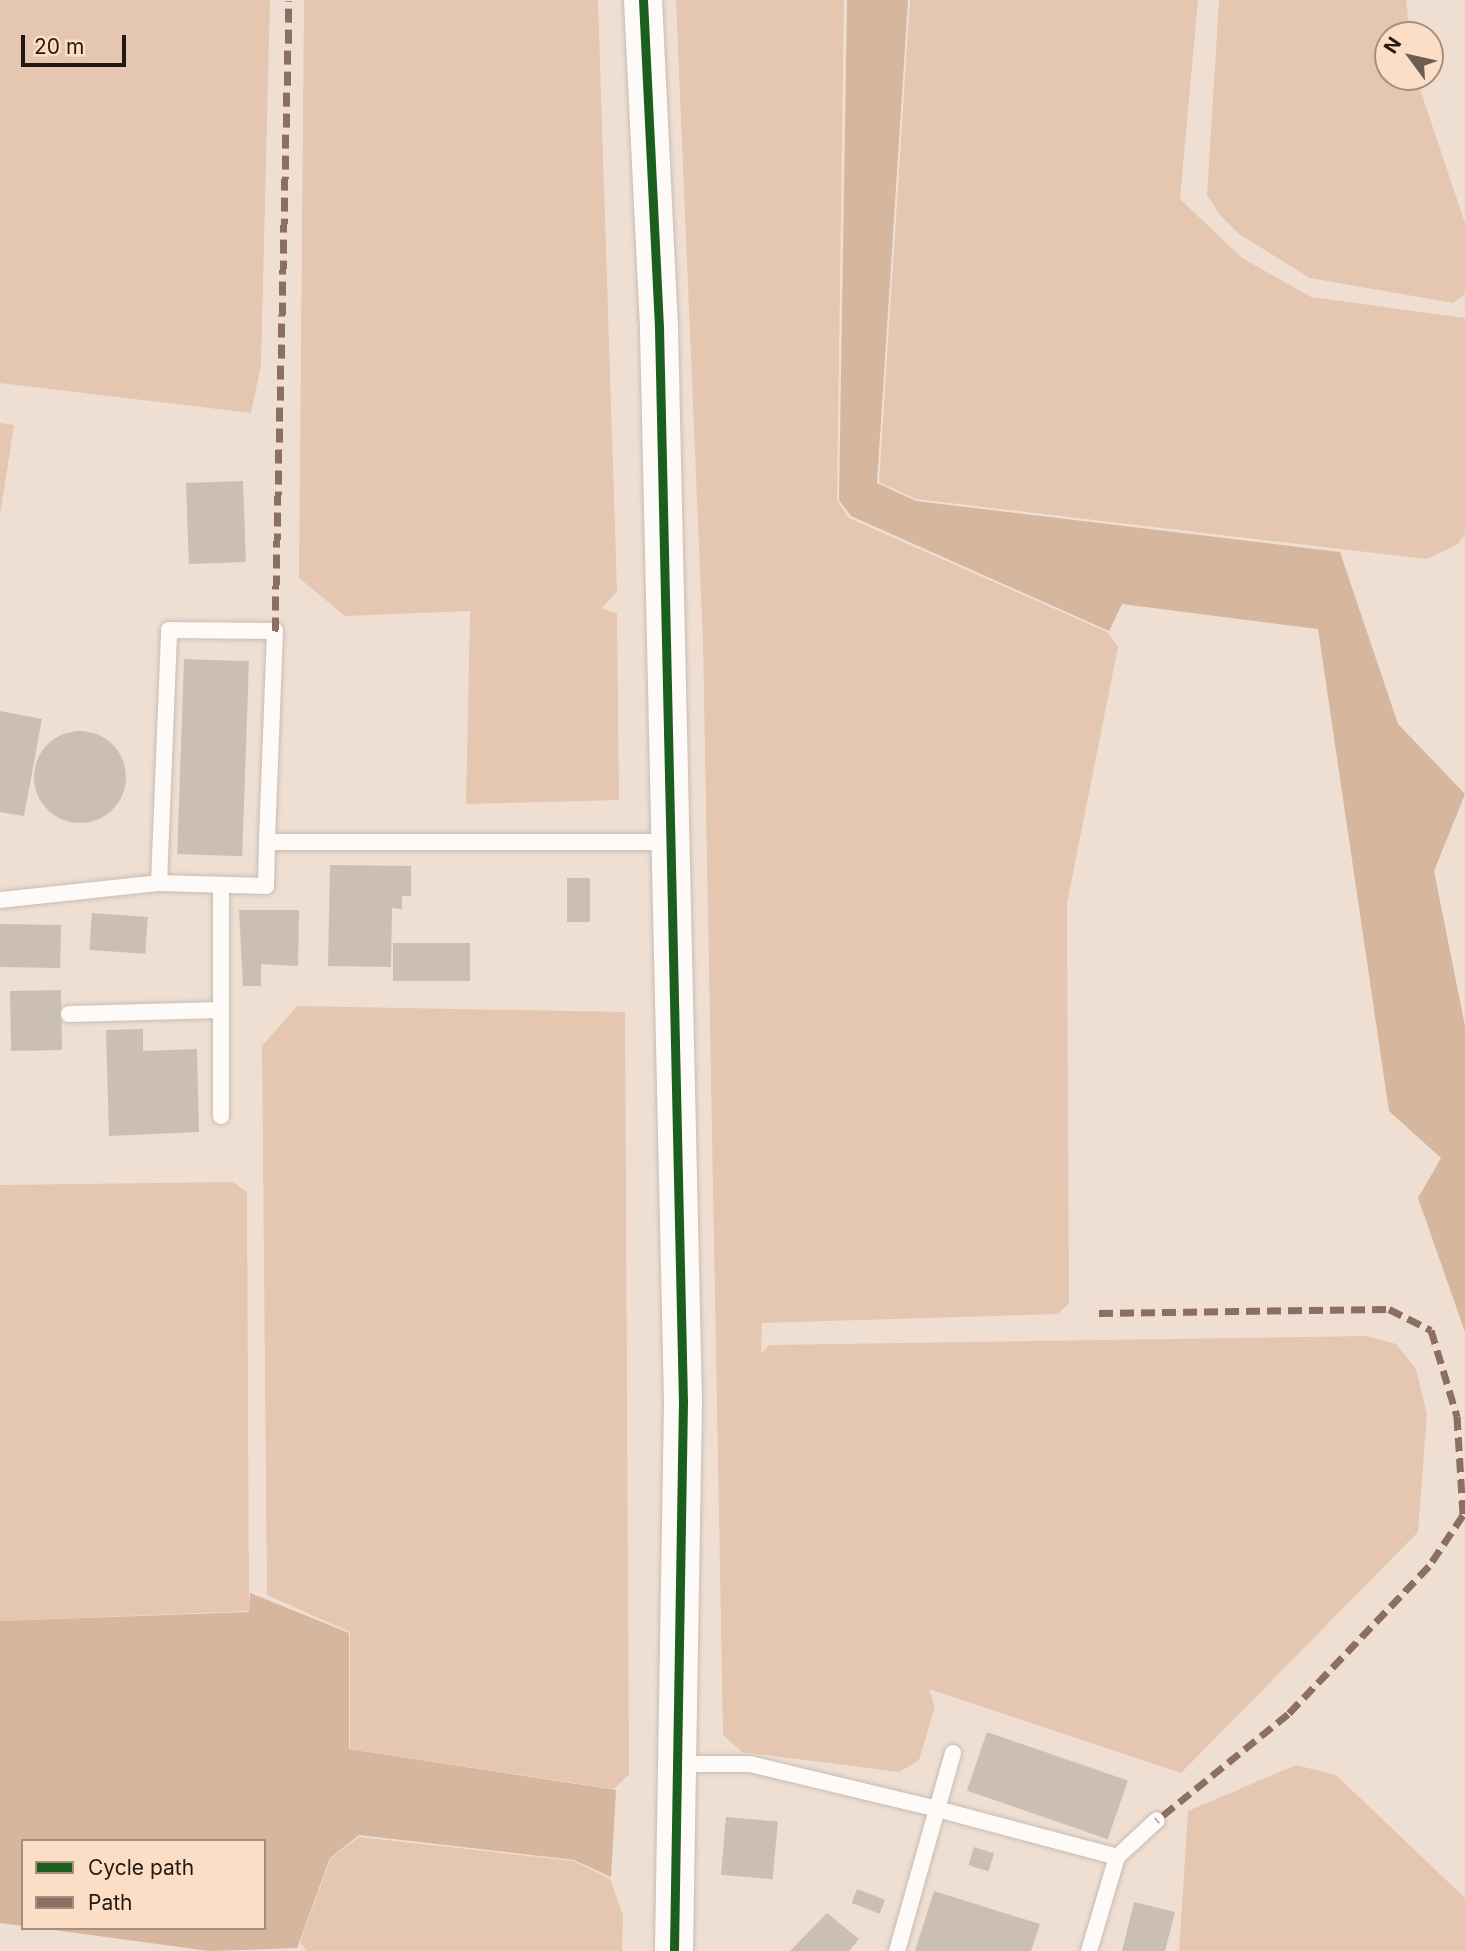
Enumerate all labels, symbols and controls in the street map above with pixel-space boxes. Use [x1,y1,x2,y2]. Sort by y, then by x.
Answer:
scale bar [24,21,130,65]
north arrow [1374,21,1444,91]
text: N [1379,33,1406,58]
text: 20 m [34,34,84,59]
legend [21,1839,266,1930]
text: Cycle path [88,1855,194,1880]
text: Path [88,1890,133,1915]

